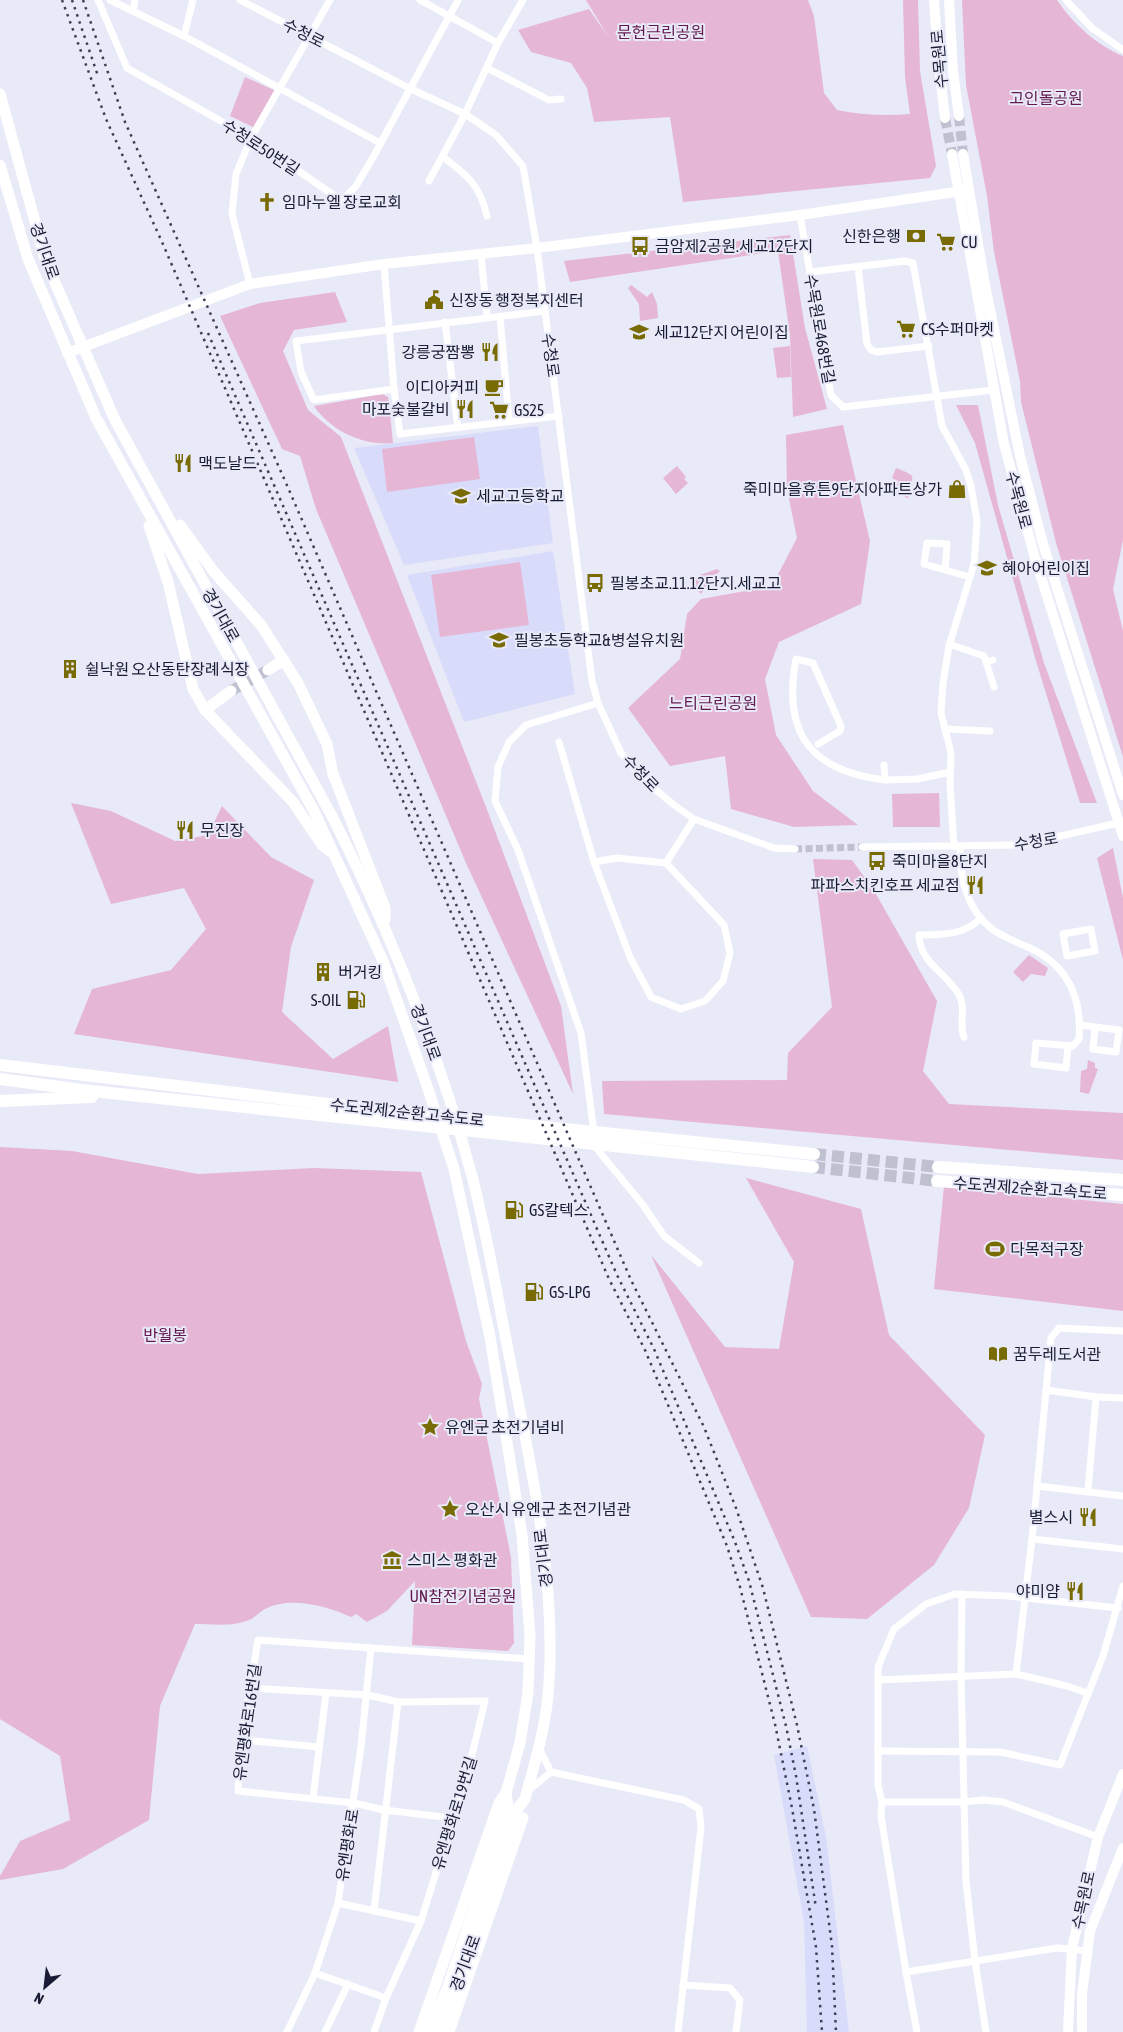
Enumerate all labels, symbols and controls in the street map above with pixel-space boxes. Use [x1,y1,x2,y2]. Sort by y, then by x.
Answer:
street label: 수청로 [280,15,328,51]
park label: 문헌근린공원 [617,23,705,41]
street label: 수목원로 [927,29,951,89]
park label: 고인돌공원 [1009,89,1083,107]
street label: 수청로50번길 [219,115,303,179]
church icon: 임마누엘 장로교회 [256,191,278,213]
place label: 임마누엘 장로교회 [282,193,402,211]
street label: 경기대로 [27,220,63,282]
bank icon: 신한은행 [905,225,927,247]
place label: 신한은행 [842,227,901,245]
supermarket icon: CU [935,231,957,253]
place label: CU [961,233,978,251]
bus stop icon: 금암제2공원.세교12단지 [629,235,651,257]
place label: 금암제2공원.세교12단지 [655,237,813,255]
street label: 수목원로468번길 [802,273,838,385]
public building icon: 신장동 행정복지센터 [423,289,445,311]
place label: 신장동 행정복지센터 [449,291,584,309]
supermarket icon: CS수퍼마켓 [895,318,917,340]
place label: CS수퍼마켓 [921,320,994,338]
school or university icon: 세교12단지 어린이집 [628,321,650,343]
place label: 세교12단지 어린이집 [654,323,789,341]
street label: 수청로 [539,332,563,378]
restaurant icon: 강릉궁짬뽕 [479,341,501,363]
place label: 강릉궁짬뽕 [401,343,475,361]
cafe icon: 이디아커피 [483,376,505,398]
place label: 이디아커피 [405,378,479,396]
restaurant icon: 마포숯불갈비 [454,398,476,420]
supermarket icon: GS25 [488,399,510,421]
place label: 마포숯불갈비 [362,400,450,418]
place label: GS25 [514,401,544,419]
restaurant icon: 맥도날드 [172,452,194,474]
place label: 맥도날드 [198,454,257,472]
street label: 수목원로 [1003,469,1035,531]
shop icon: 죽미마을휴튼9단지아파트상가 [946,478,968,500]
place label: 죽미마을휴튼9단지아파트상가 [743,480,942,498]
school or university icon: 세교고등학교 [450,485,472,507]
place label: 세교고등학교 [476,487,564,505]
school or university icon: 혜아어린이집 [976,557,998,579]
place label: 혜아어린이집 [1002,559,1090,577]
bus stop icon: 필봉초교.11.12단지.세교고 [584,572,606,594]
place label: 필봉초교.11.12단지.세교고 [610,574,781,592]
street label: 경기대로 [199,585,243,645]
school or university icon: 필봉초등학교&병설유치원 [488,629,510,651]
place label: 필봉초등학교&병설유치원 [514,631,684,649]
building icon: 쉴낙원 오산동탄장례식장 [59,658,81,680]
place label: 쉴낙원 오산동탄장례식장 [85,660,249,678]
park label: 느티근린공원 [669,694,757,712]
street label: 수청로 [619,751,663,795]
restaurant icon: 무진장 [174,819,196,841]
place label: 무진장 [200,821,244,839]
street label: 수청로 [1013,828,1060,854]
bus stop icon: 죽미마을8단지 [866,850,888,872]
place label: 죽미마을8단지 [892,852,988,870]
restaurant icon: 파파스치킨호프 세교점 [964,874,986,896]
place label: 파파스치킨호프 세교점 [811,876,960,894]
building icon: 버거킹 [312,961,334,983]
place label: 버거킹 [338,963,382,981]
fuel station icon: S-OIL [345,989,367,1011]
place label: S-OIL [311,991,342,1009]
street label: 경기대로 [407,1001,445,1063]
street label: 수도권제2순환고속도로 [329,1095,485,1129]
street label: 수도권제2순환고속도로 [952,1174,1108,1202]
fuel station icon: GS칼텍스 [503,1199,525,1221]
place label: GS칼텍스 [529,1201,588,1219]
sports icon: 다목적구장 [984,1238,1006,1260]
place label: 다목적구장 [1010,1240,1084,1258]
fuel station icon: GS-LPG [523,1281,545,1303]
place label: GS-LPG [549,1283,591,1301]
park label: 반월봉 [143,1326,187,1344]
library icon: 꿈두레도서관 [987,1343,1009,1365]
place label: 꿈두레도서관 [1013,1345,1102,1363]
place icon: 유엔군 초전기념비 [419,1416,441,1438]
place label: 유엔군 초전기념비 [445,1418,565,1436]
place icon: 오산시 유엔군 초전기념관 [439,1498,461,1520]
place label: 오산시 유엔군 초전기념관 [465,1500,632,1518]
restaurant icon: 별스시 [1077,1506,1099,1528]
place label: 별스시 [1029,1508,1073,1526]
street label: 경기대로 [530,1527,556,1588]
museum icon: 스미스 평화관 [381,1549,403,1571]
place label: 스미스 평화관 [407,1551,498,1569]
restaurant icon: 야미얌 [1064,1580,1086,1602]
place label: 야미얌 [1016,1582,1060,1600]
park label: UN참전기념공원 [409,1587,517,1605]
street label: 유엔평화로16번길 [230,1662,264,1782]
street label: 유엔평화로19번길 [428,1754,480,1872]
street label: 유엔평화로 [332,1807,362,1883]
street label: 수목원로 [1068,1869,1098,1931]
street label: 경기대로 [446,1932,484,1994]
north arrow [20,1962,70,2012]
text: N [31,1989,46,2007]

